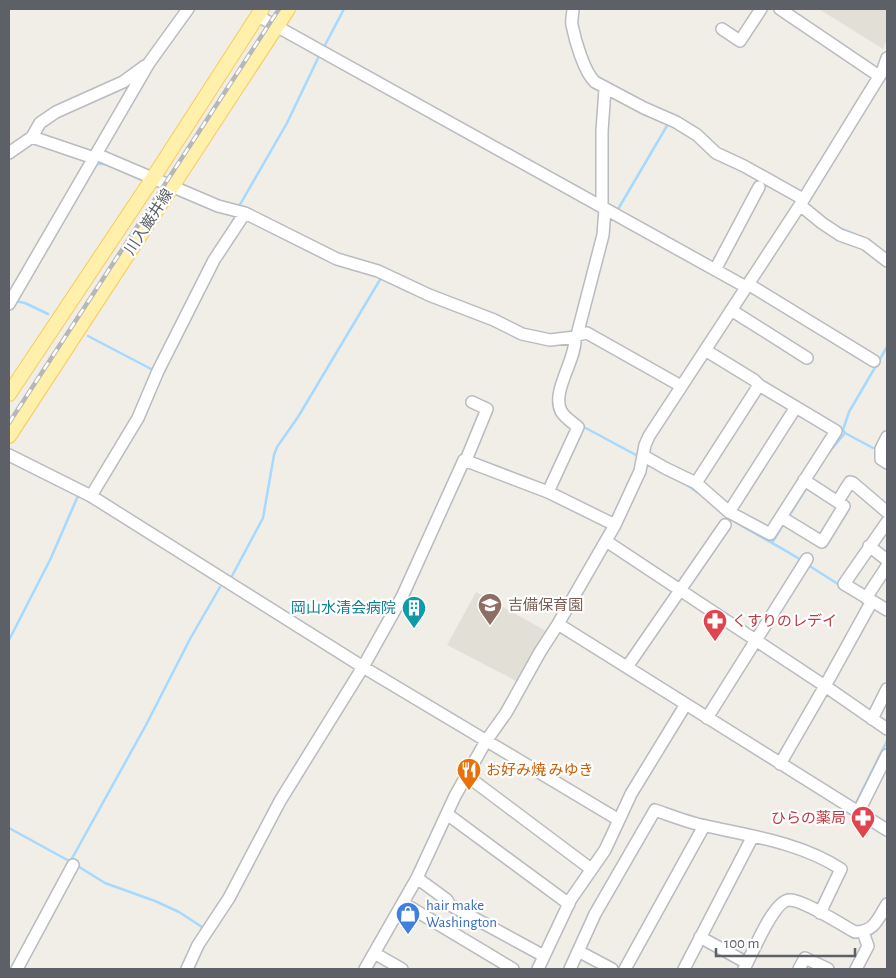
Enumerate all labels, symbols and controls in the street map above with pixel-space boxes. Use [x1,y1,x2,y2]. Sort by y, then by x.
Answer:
street label: 川入巌井線 [121,185,176,258]
school or university icon: 吉備保育園 [477,592,503,626]
building icon: 岡山水清会病院 [401,595,427,629]
place label: 吉備保育園 [508,597,583,613]
place label: 岡山水清会病院 [291,600,396,616]
pharmacy icon: くすりのレデイ [702,608,728,642]
place label: くすりのレデイ [732,613,837,629]
restaurant icon: お好み焼 みゆき [456,757,482,791]
place label: お好み焼 みゆき [486,762,593,778]
pharmacy icon: ひらの薬局 [850,805,876,839]
place label: ひらの薬局 [771,810,846,826]
place label: hair make Washington [426,898,497,930]
shop icon: hair make Washington [395,901,421,935]
scale bar [716,926,855,958]
text: 100 m [724,936,759,951]

